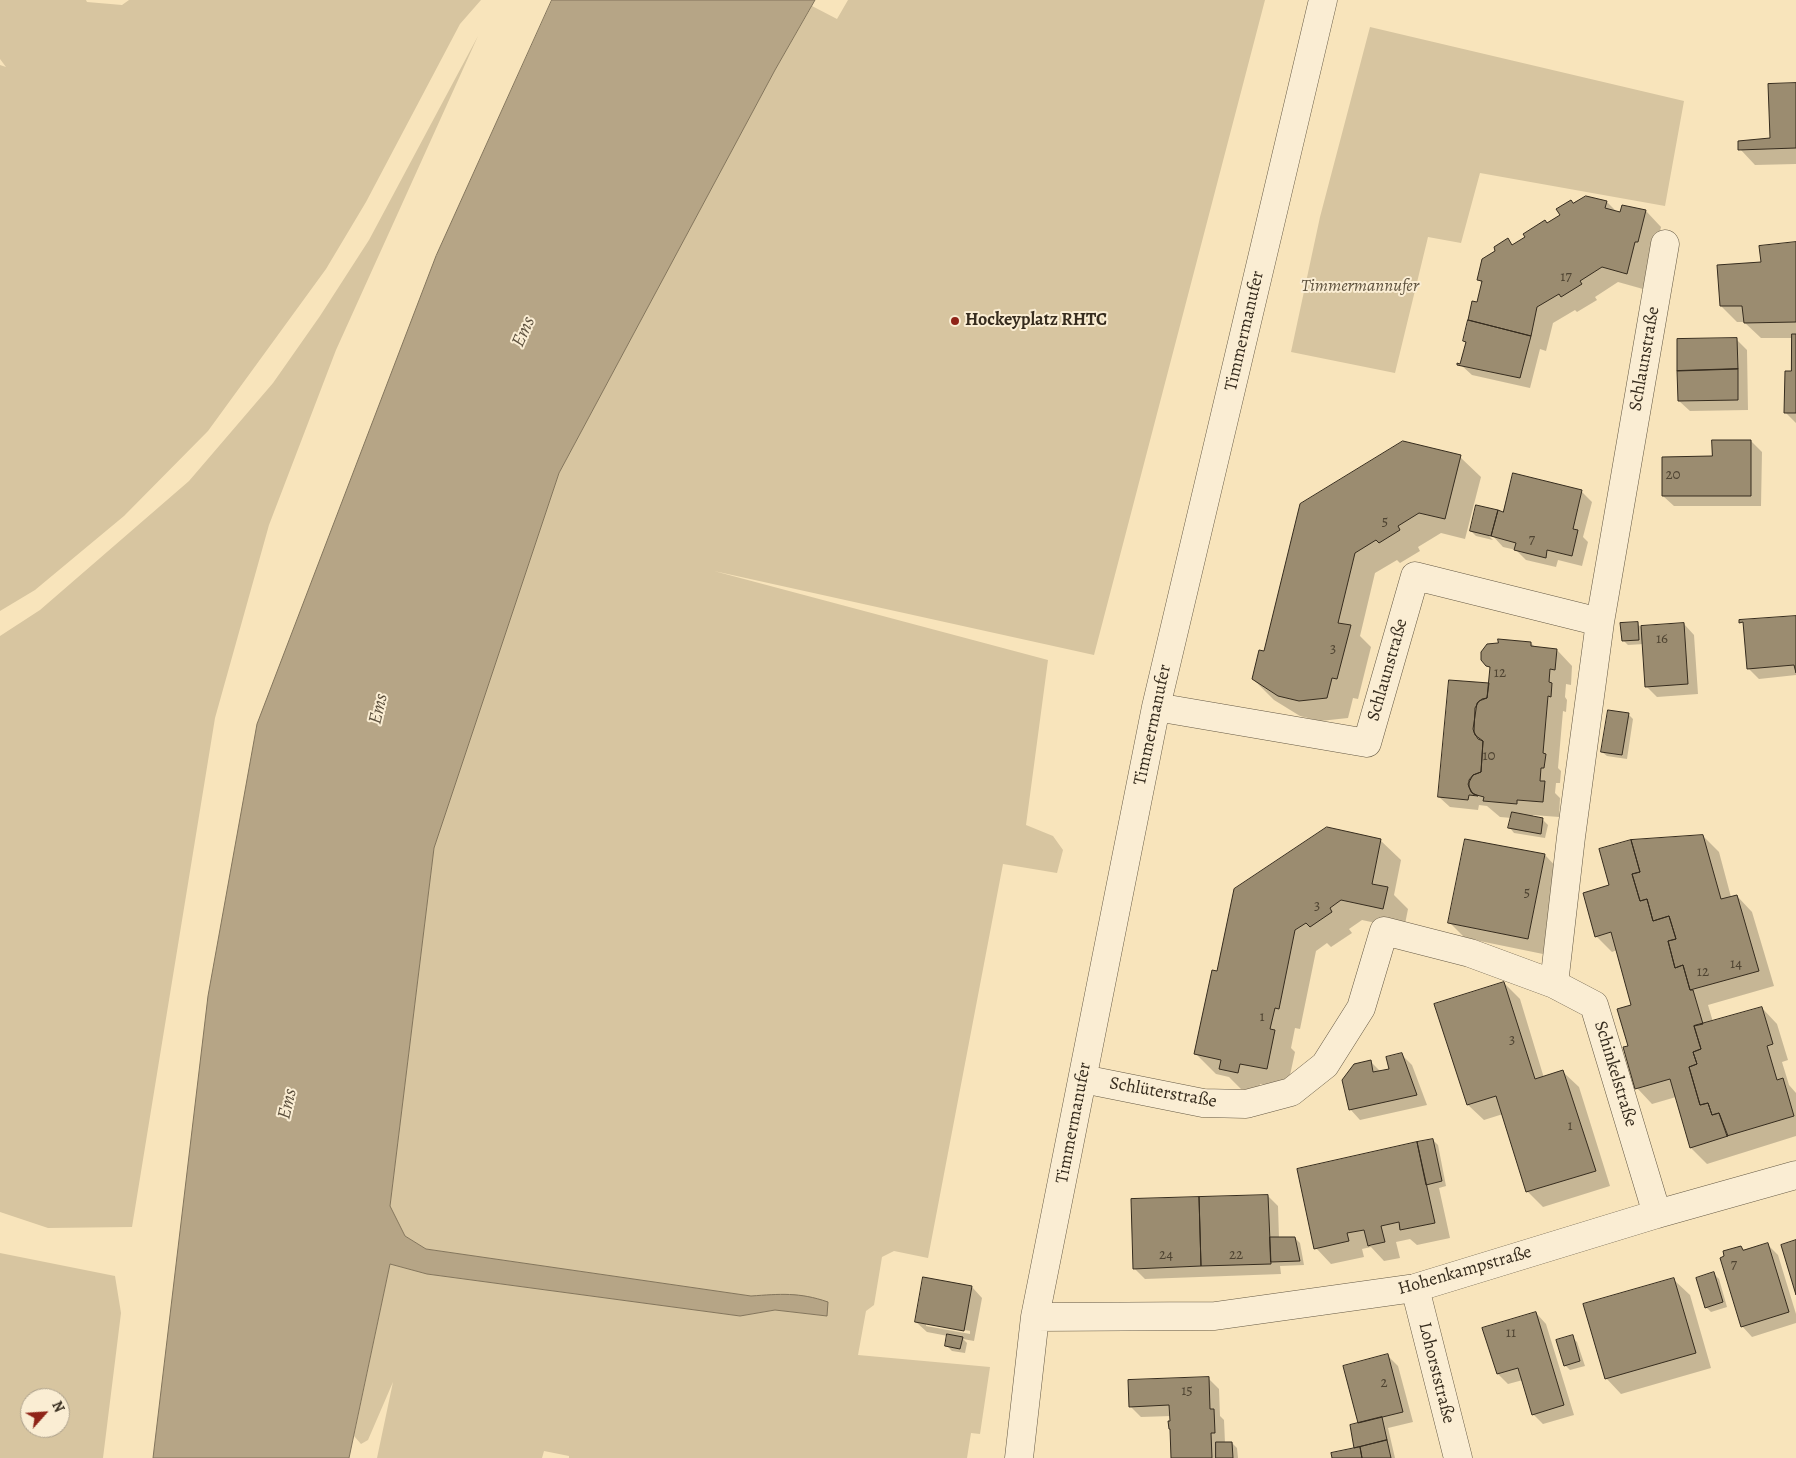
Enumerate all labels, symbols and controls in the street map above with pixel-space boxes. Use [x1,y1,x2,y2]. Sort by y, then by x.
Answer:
house number: 17 [1560,268,1572,286]
street label: Timmermanufer [1221,269,1269,393]
park label: Timmermannufer [1301,276,1419,298]
street label: Schlaunstraße [1625,305,1665,413]
place label: Hockeyplatz RHTC [965,310,1107,332]
water label: Ems [507,313,541,351]
marker: Hockeyplatz RHTC [949,315,961,327]
house number: 20 [1665,466,1681,484]
house number: 5 [1382,513,1388,531]
house number: 7 [1529,531,1535,549]
street label: Schlaunstraße [1363,616,1413,724]
house number: 16 [1656,630,1668,648]
house number: 3 [1330,640,1336,658]
street label: Timmermanufer [1130,663,1176,787]
house number: 12 [1494,664,1506,682]
water label: Ems [364,692,394,726]
house number: 10 [1482,747,1496,765]
house number: 5 [1524,884,1530,902]
house number: 3 [1314,897,1320,915]
house number: 14 [1730,955,1742,973]
house number: 12 [1697,963,1709,981]
house number: 1 [1259,1008,1265,1026]
street label: Schinkelstraße [1589,1019,1641,1129]
house number: 3 [1509,1031,1515,1049]
street label: Timmermanufer [1052,1061,1096,1185]
street label: Schlüterstraße [1108,1073,1218,1113]
water label: Ems [273,1087,303,1121]
house number: 1 [1567,1117,1573,1135]
street label: Hohenkampstraße [1396,1242,1534,1300]
house number: 24 [1159,1246,1173,1264]
house number: 22 [1229,1246,1243,1264]
house number: 7 [1731,1256,1737,1274]
street label: Lohorststraße [1413,1320,1459,1426]
house number: 11 [1506,1324,1516,1342]
house number: 2 [1380,1374,1388,1392]
house number: 15 [1181,1382,1193,1400]
north arrow [20,1388,70,1438]
text: N [47,1398,69,1415]

